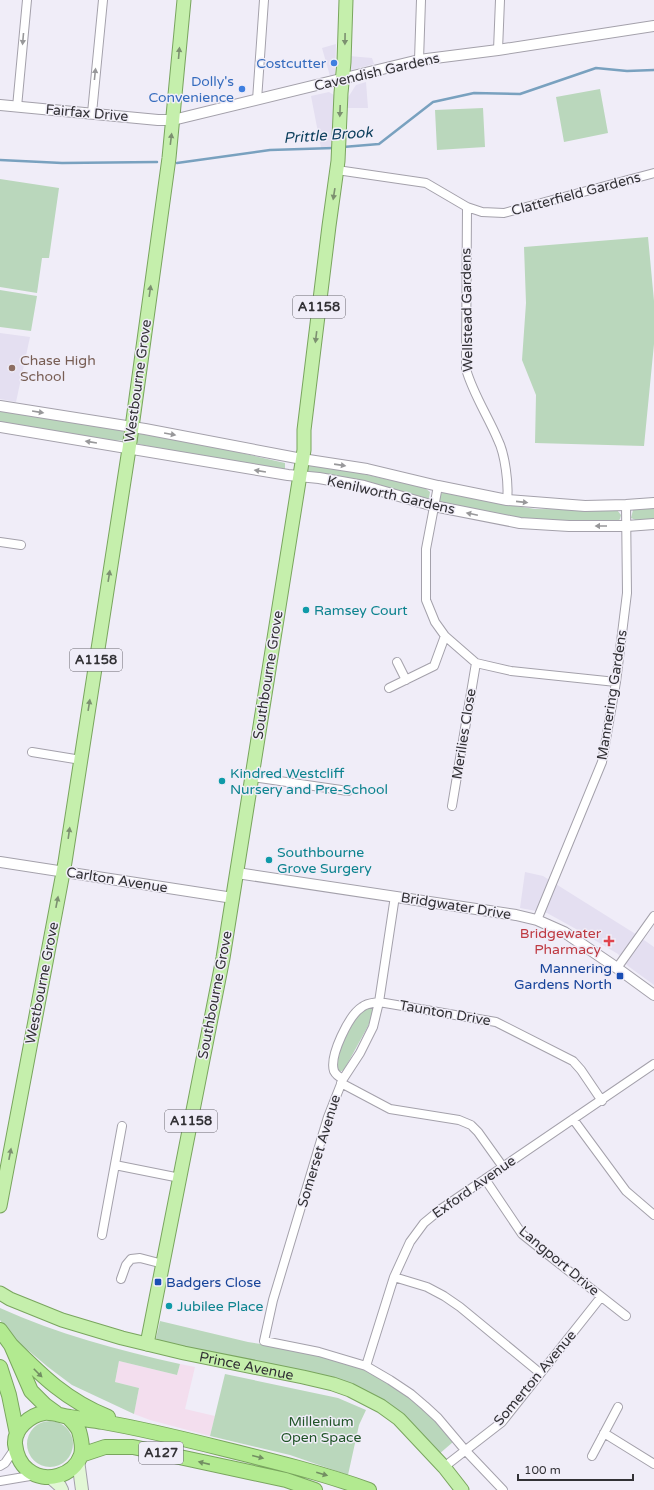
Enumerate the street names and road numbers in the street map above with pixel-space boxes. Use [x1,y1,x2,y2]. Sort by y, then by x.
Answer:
street label: Cavendish Gardens [313,49,442,95]
street label: Fairfax Drive [45,101,129,125]
street label: Clatterfield Gardens [509,168,643,219]
street label: Wellstead Gardens [457,247,477,372]
road number: A1158 [293,296,345,318]
street label: Westbourne Grove [121,318,155,444]
street label: Kenilworth Gardens [325,472,457,518]
street label: Southbourne Grove [249,609,287,741]
street label: Mannering Gardens [593,628,631,761]
road number: A1158 [70,649,122,671]
street label: Merilies Close [448,687,480,781]
street label: Carlton Avenue [65,864,169,896]
street label: Bridgwater Drive [400,889,512,923]
street label: Westbourne Grove [22,920,62,1046]
street label: Southbourne Grove [194,929,236,1061]
street label: Taunton Drive [398,997,492,1029]
street label: Somerset Avenue [294,1092,344,1209]
road number: A1158 [165,1110,217,1132]
street label: Exford Avenue [429,1152,519,1222]
street label: Langport Drive [515,1223,603,1300]
street label: Somerton Avenue [490,1327,580,1429]
street label: Prince Avenue [198,1348,295,1383]
road number: A127 [139,1442,183,1464]

